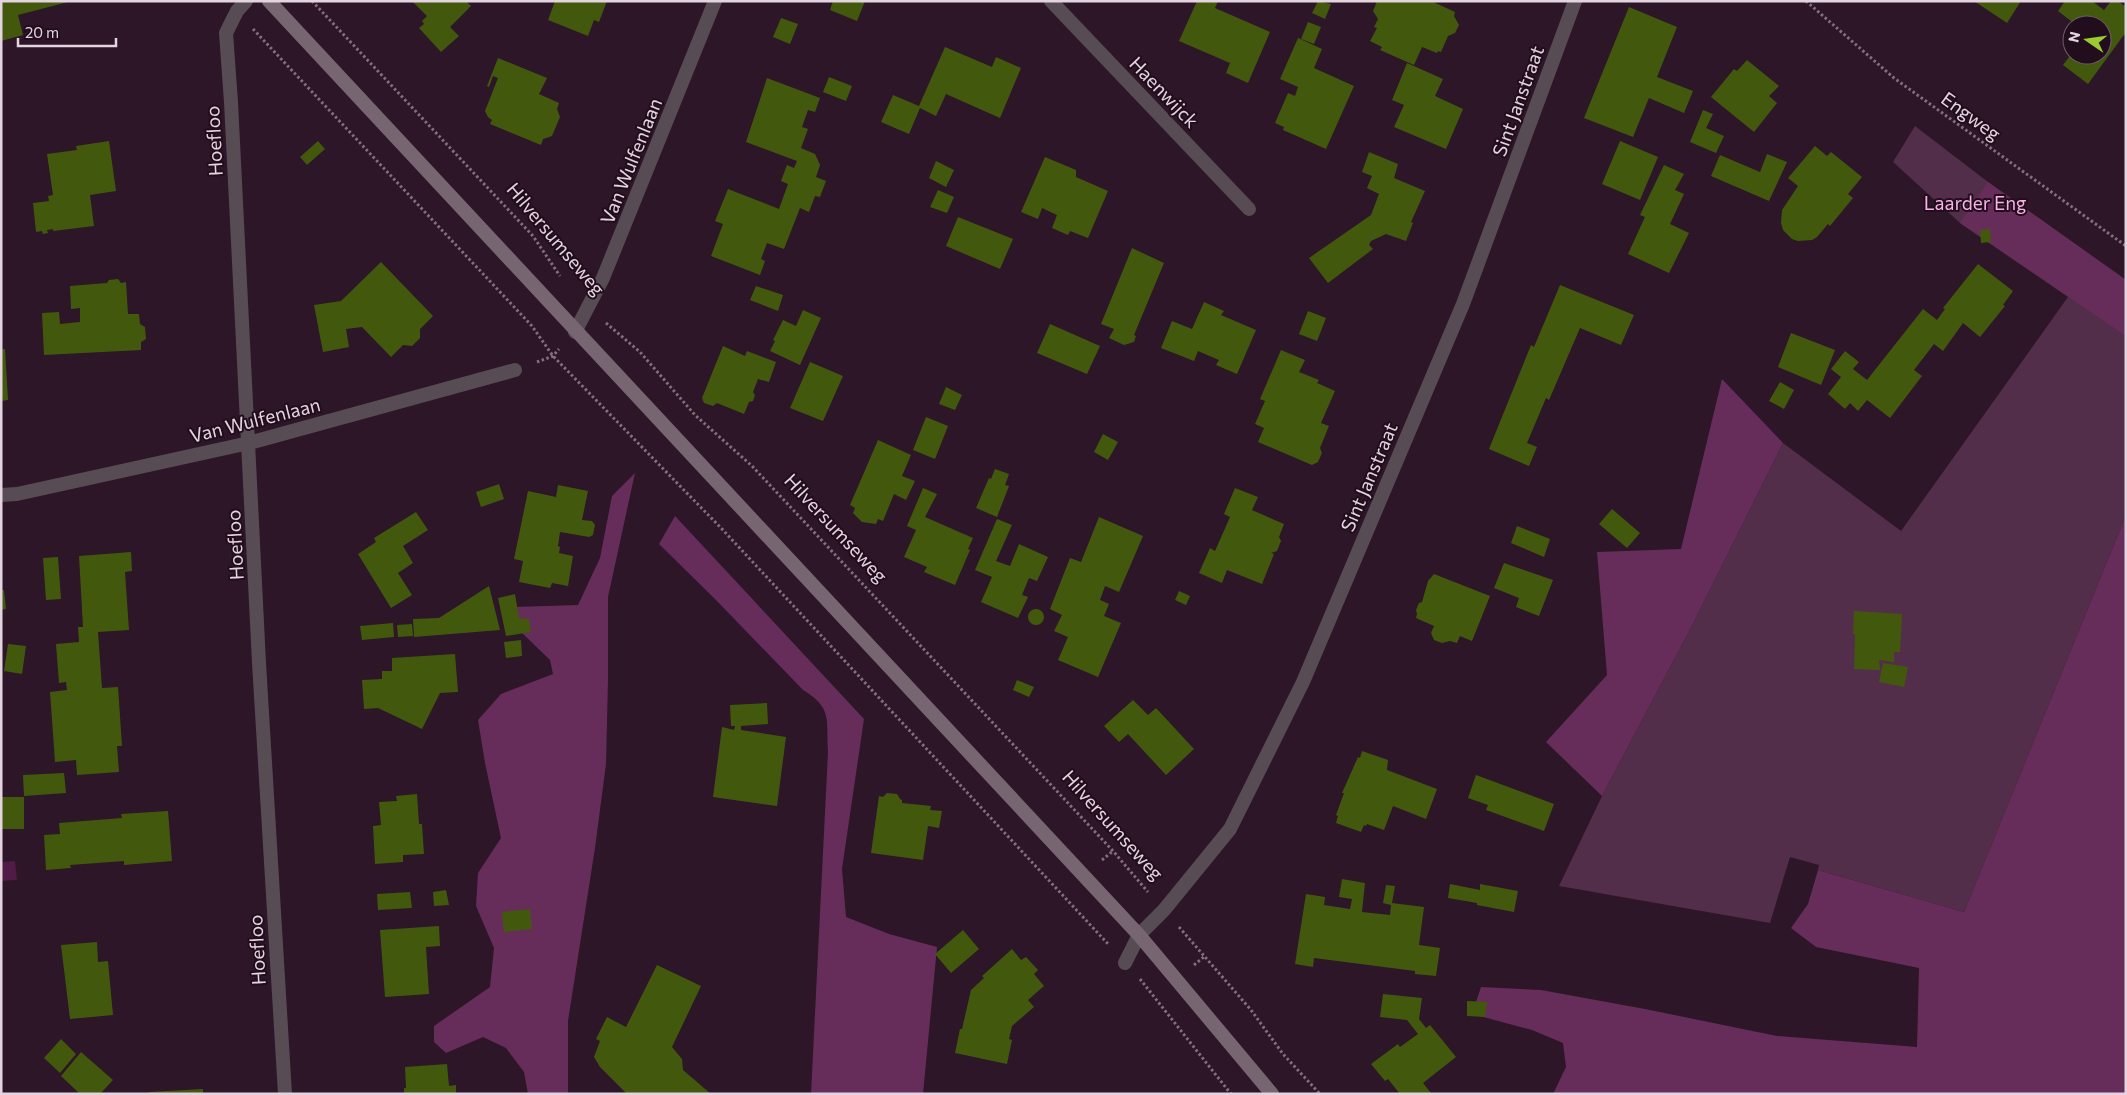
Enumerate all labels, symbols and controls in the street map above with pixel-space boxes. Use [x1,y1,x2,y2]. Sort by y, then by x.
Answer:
scale bar [18,15,115,47]
north arrow [2062,15,2112,65]
text: 20 m [25,23,59,41]
text: N [2064,30,2083,44]
street label: Sint Janstraat [1487,42,1548,159]
street label: Haenwijck [1125,51,1204,132]
street label: Engweg [1937,86,2005,145]
street label: Van Wulfenlaan [595,94,666,227]
street label: Hoefloo [200,105,227,177]
street label: Hilversumseweg [503,178,610,300]
park label: Laarder Eng [1924,191,2026,214]
street label: Van Wulfenlaan [187,392,323,447]
street label: Sint Janstraat [1335,419,1402,535]
street label: Hilversumseweg [780,469,893,587]
street label: Hoefloo [221,509,248,581]
street label: Hilversumseweg [1058,765,1169,884]
street label: Hoefloo [243,914,270,986]

